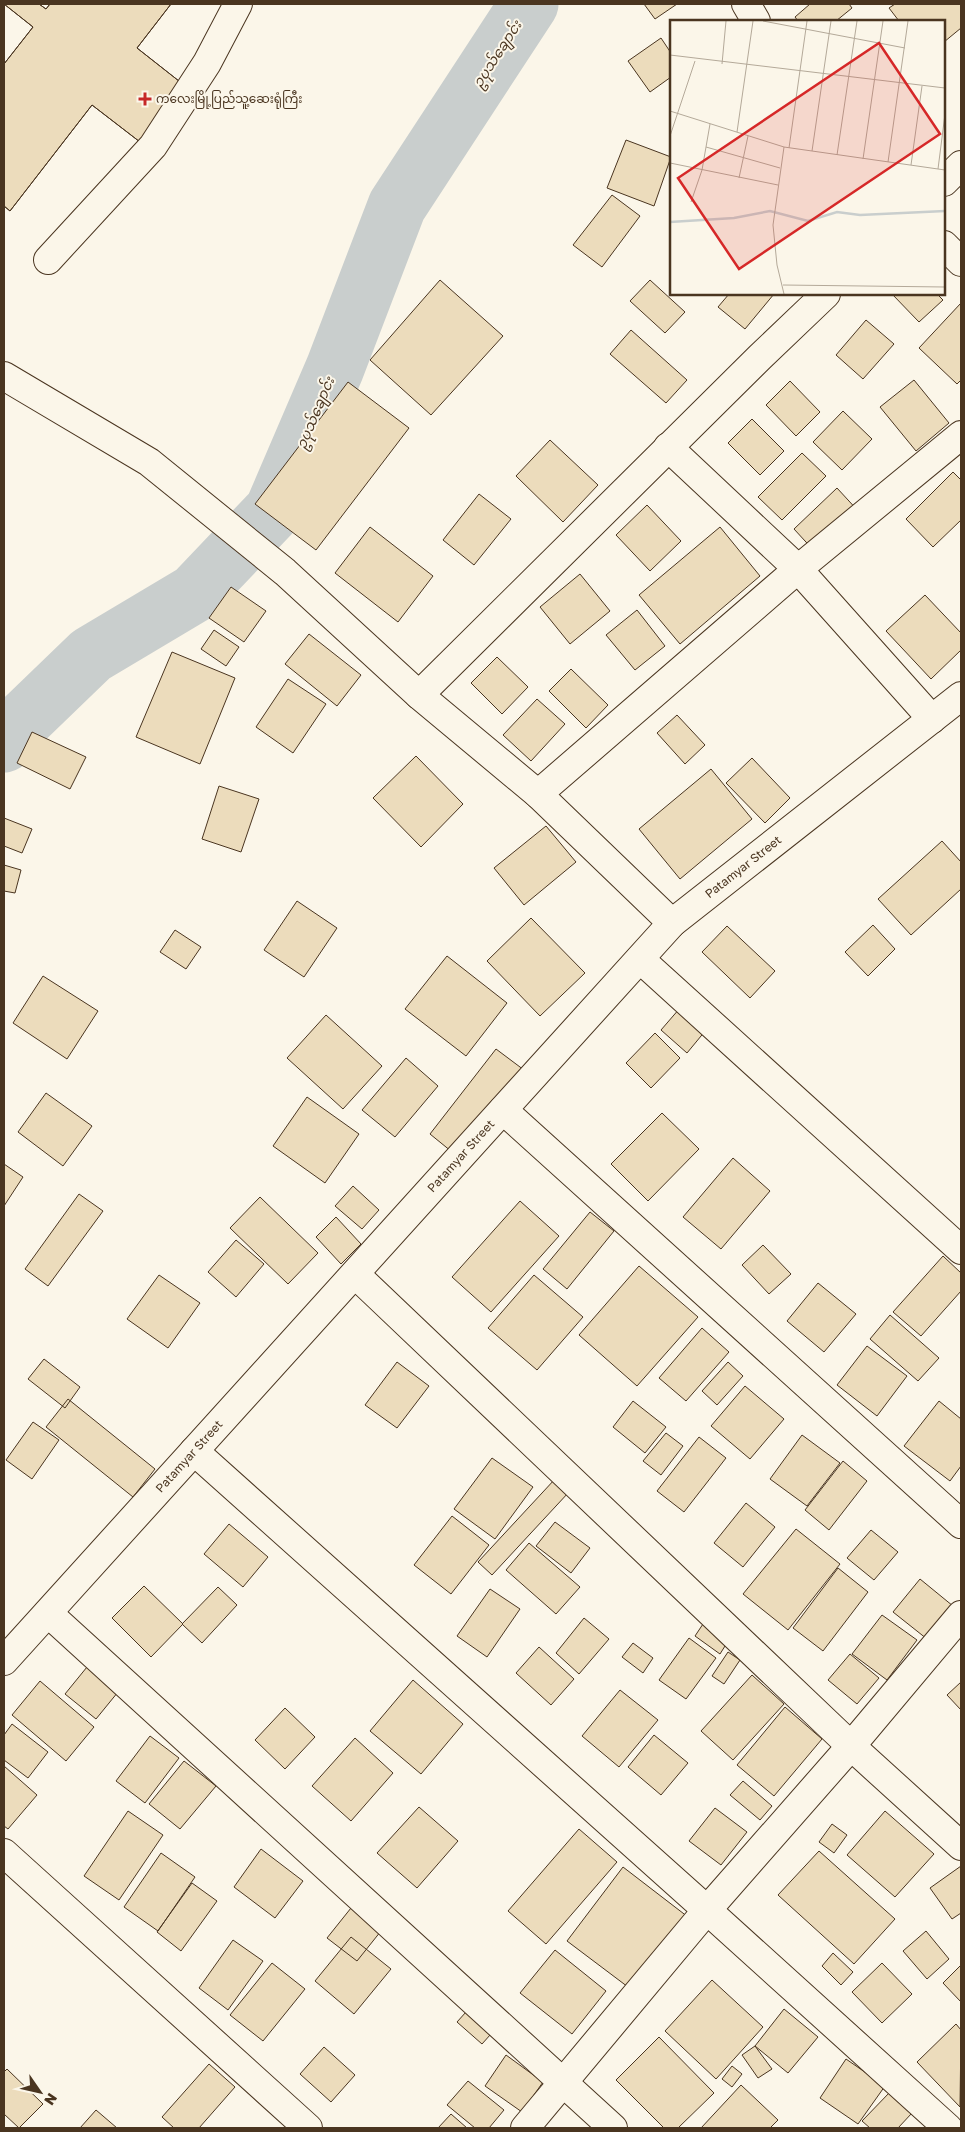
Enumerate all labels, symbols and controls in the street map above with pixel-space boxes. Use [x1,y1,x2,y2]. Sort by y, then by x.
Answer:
water label: ဥပုသ်ချောင်း [468,15,529,93]
inset map [670,20,945,295]
place label: ကလေးမြို့ပြည်သူ့ဆေးရုံကြီး [156,90,302,109]
marker: ကလေးမြို့ပြည်သူ့ဆေးရုံကြီး [138,92,152,106]
water label: ဥပုသ်ချောင်း [291,373,341,453]
street label: Patamyar Street [702,832,784,901]
street label: Patamyar Street [424,1116,497,1195]
street label: Patamyar Street [152,1416,226,1495]
north arrow [15,2067,65,2117]
text: N [41,2090,61,2109]

